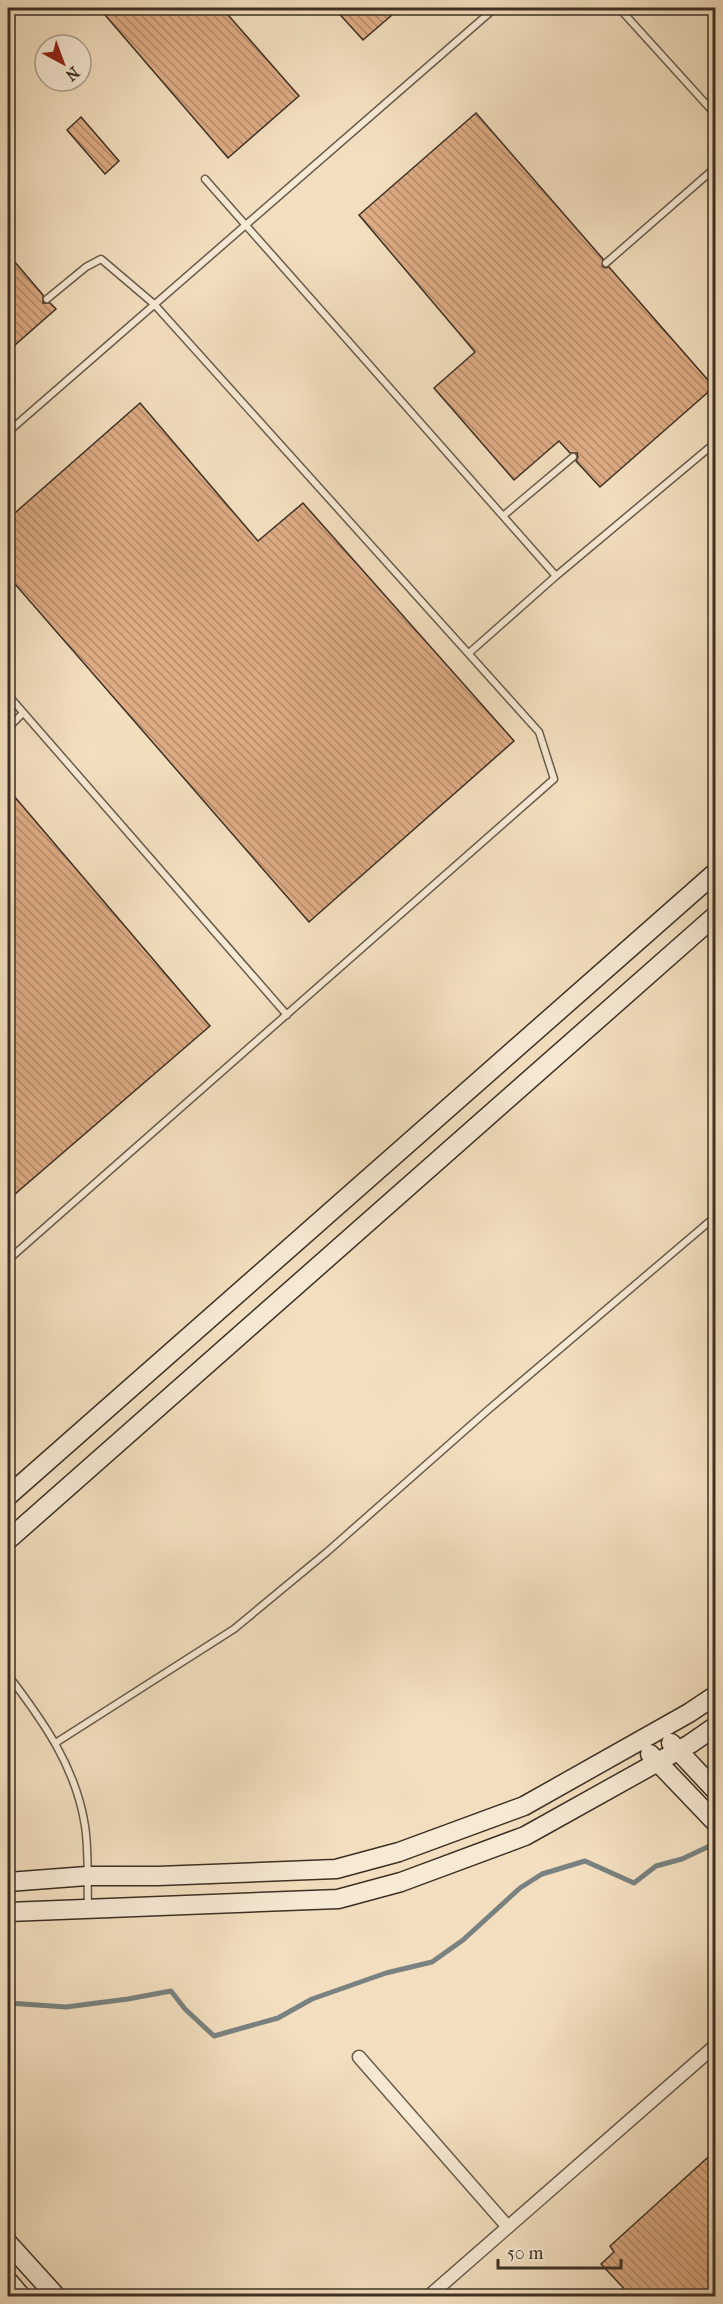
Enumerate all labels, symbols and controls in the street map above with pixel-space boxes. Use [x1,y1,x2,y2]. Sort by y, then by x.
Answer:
north arrow [33,33,93,93]
text: N [61,63,83,86]
scale bar [498,2232,621,2270]
text: 50 m [507,2243,544,2264]

